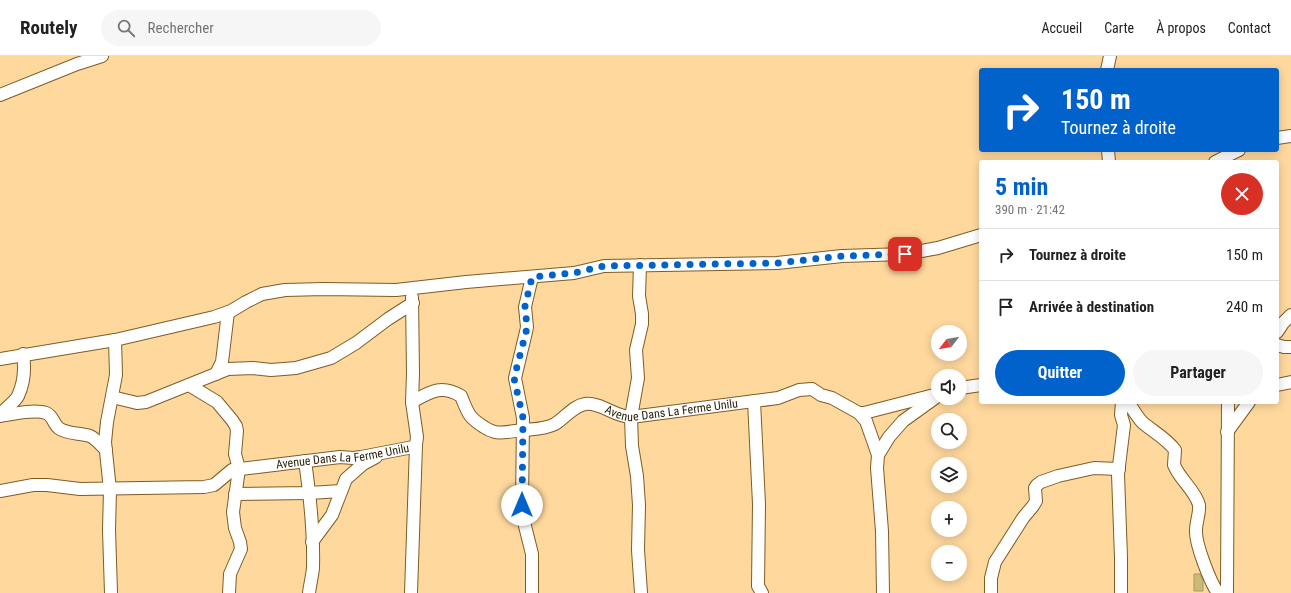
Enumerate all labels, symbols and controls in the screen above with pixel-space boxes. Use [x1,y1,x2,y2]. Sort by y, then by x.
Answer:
search box [101,10,381,46]
text: Routely [20,16,77,39]
icon: search [115,17,137,39]
text: Rechercher [147,19,214,37]
text: Accueil [1041,20,1082,36]
text: Carte [1104,20,1134,36]
text: À propos [1156,20,1206,36]
text: Contact [1228,20,1271,36]
text: 150 m [1061,83,1131,116]
icon: right [995,84,1047,136]
text: Tournez à droite [1061,117,1176,138]
text: 5 min [995,173,1048,201]
button: close [1221,173,1263,215]
text: 390 m · 21:42 [995,202,1065,217]
pin [888,237,922,271]
icon: arrive [894,243,916,265]
icon: right [995,244,1017,266]
text: Tournez à droite [1029,246,1126,264]
text: 150 m [1226,246,1263,264]
icon: arrive [995,296,1017,318]
text: Arrivée à destination [1029,298,1154,316]
text: 240 m [1226,298,1263,316]
north arrow [931,325,967,361]
map controls [931,325,967,581]
button: Quitter [995,350,1125,396]
button: Partager [1133,350,1263,396]
button: sound [931,369,967,405]
street label: Avenue Dans La Ferme Unilu [603,396,739,424]
button: search [931,413,967,449]
street label: Avenue Dans La Ferme Unilu [275,441,411,472]
button: layers [931,457,967,493]
position arrow [501,484,543,526]
button: + [931,501,967,537]
button: − [931,545,967,581]

